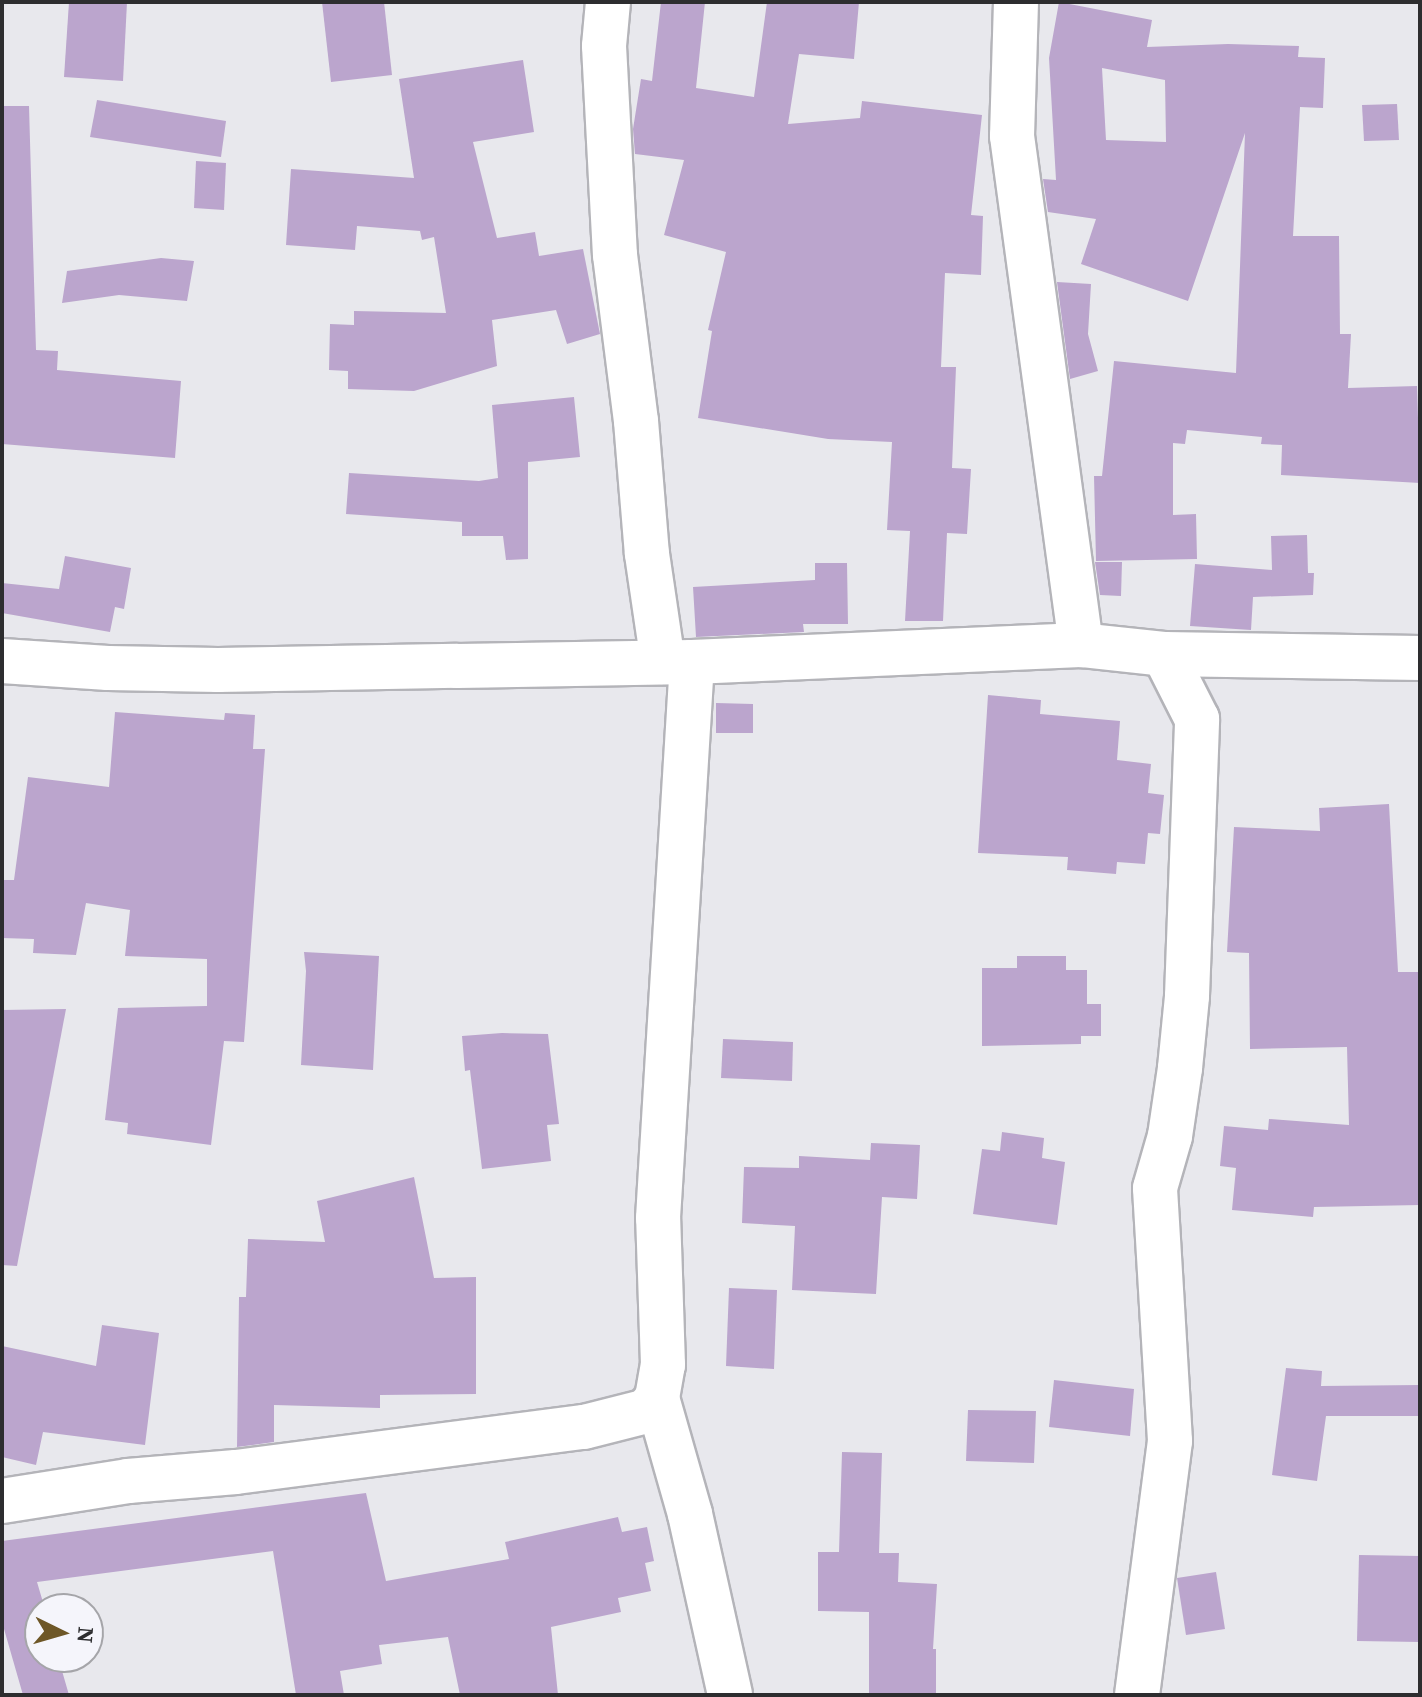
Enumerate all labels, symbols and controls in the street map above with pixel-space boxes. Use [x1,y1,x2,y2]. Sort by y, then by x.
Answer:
north arrow [24,1593,104,1673]
text: N [70,1626,102,1644]

